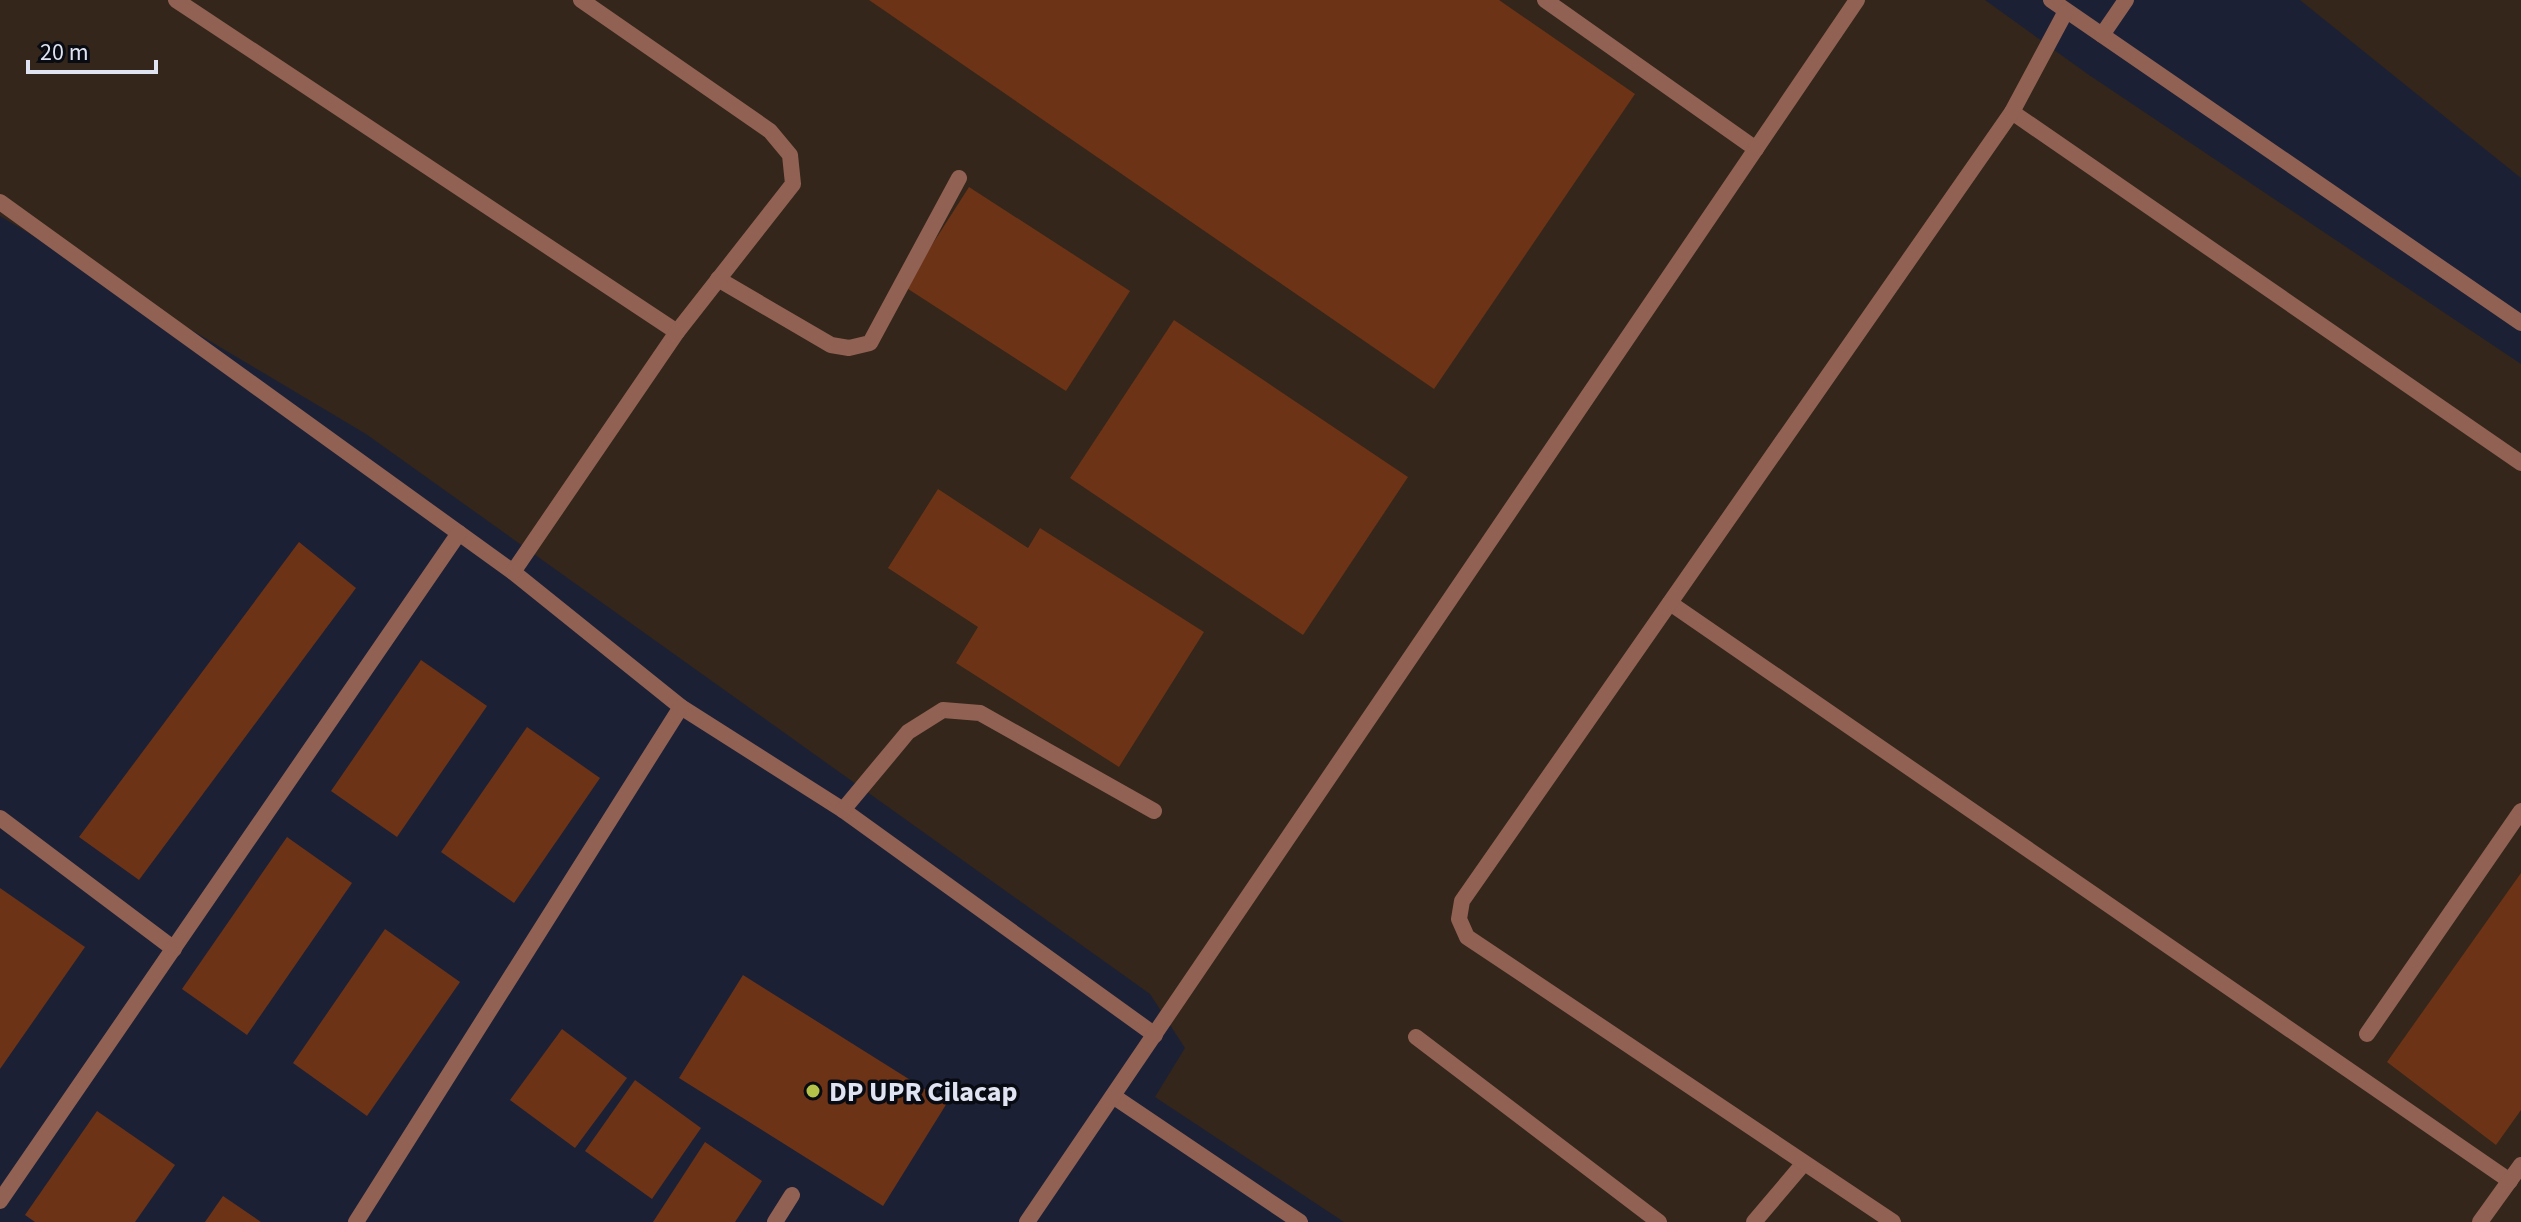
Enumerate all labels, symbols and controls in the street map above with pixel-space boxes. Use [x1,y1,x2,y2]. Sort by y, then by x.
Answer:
scale bar [28,24,156,74]
text: 20 m [40,35,89,70]
place label: DP UPR Cilacap [829,1072,1018,1112]
marker: DP UPR Cilacap [804,1082,822,1100]

